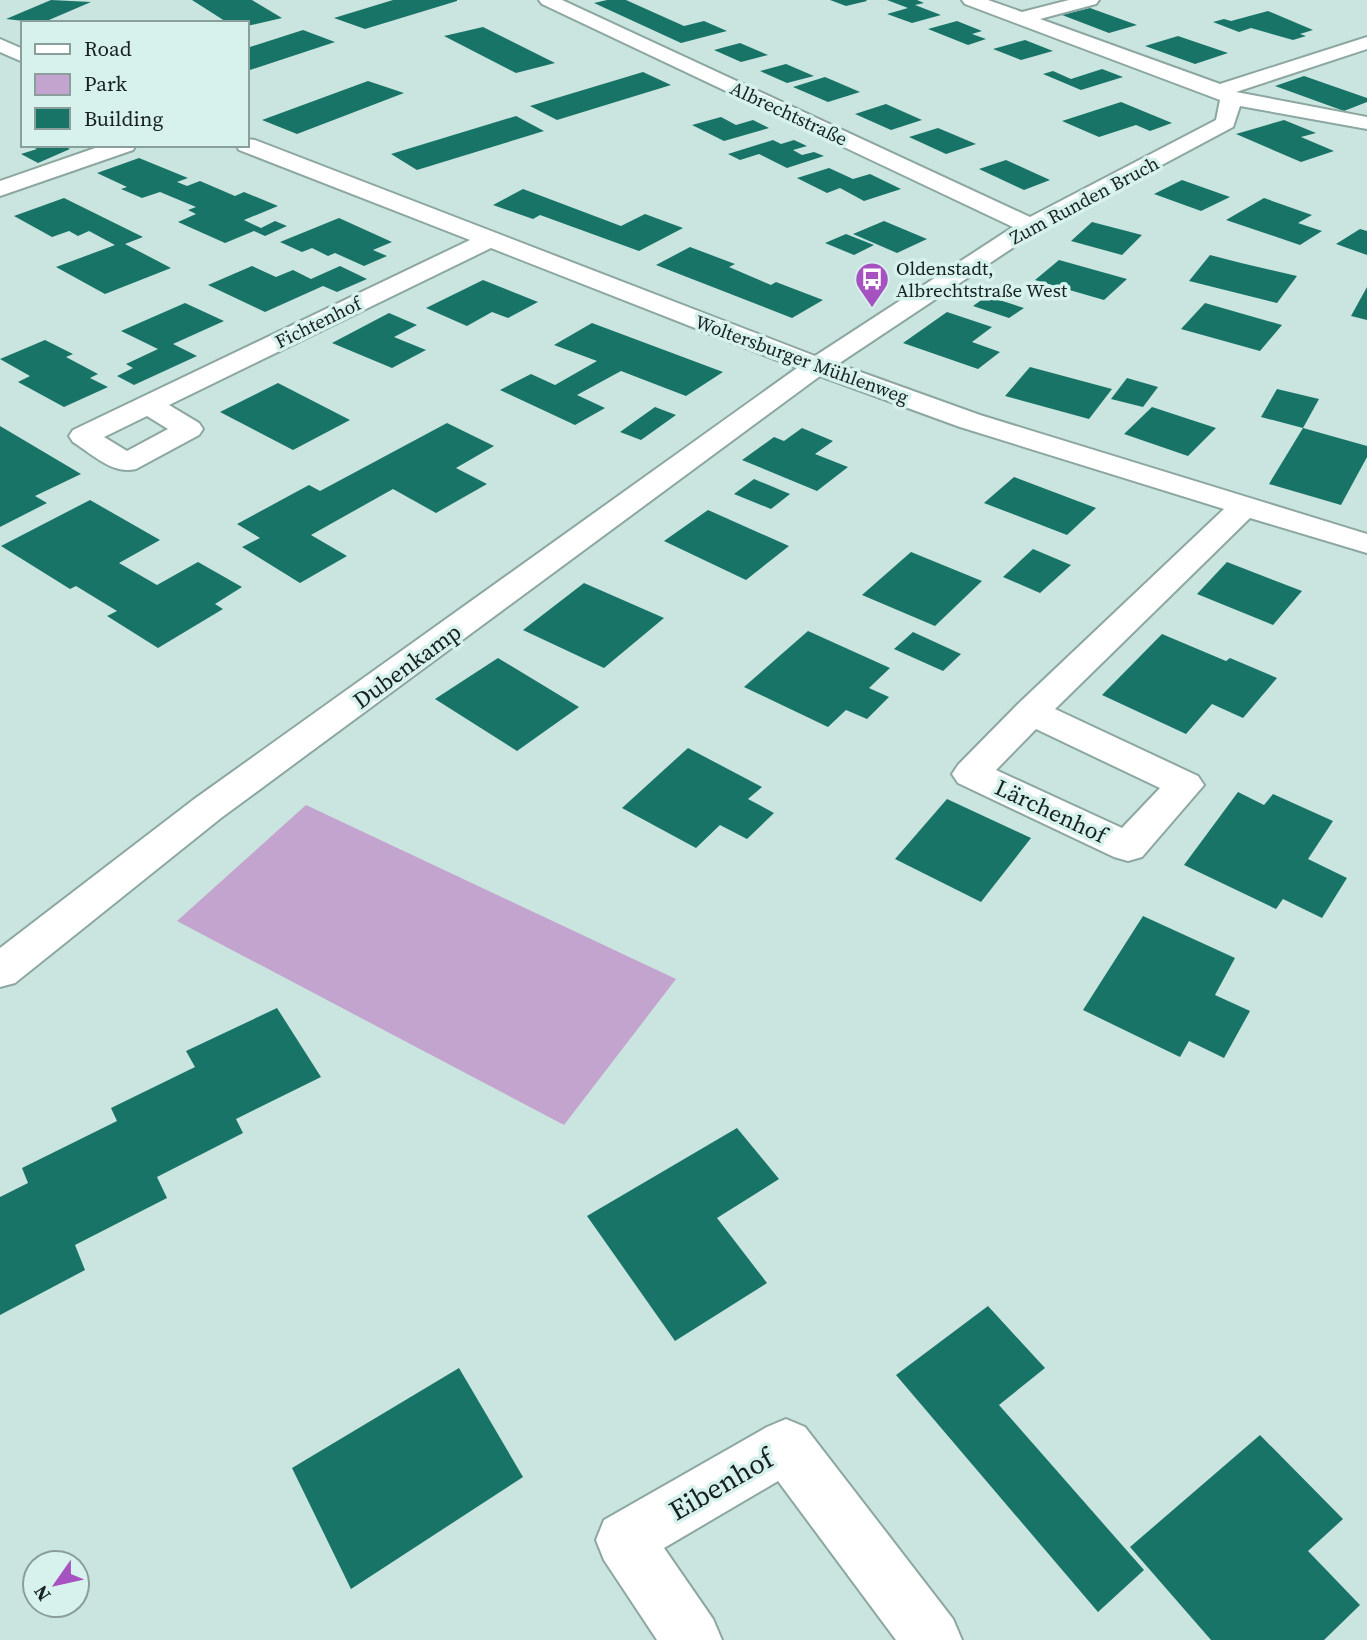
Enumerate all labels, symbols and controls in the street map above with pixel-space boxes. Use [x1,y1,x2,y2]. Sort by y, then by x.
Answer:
legend [21,21,248,147]
text: Road [84,34,132,63]
text: Park [84,69,128,98]
street label: Albrechtstraße [726,75,852,151]
text: Building [84,104,163,133]
street label: Zum Runden Bruch [1005,150,1163,250]
place label: Oldenstadt, Albrechtstraße West [896,255,1068,303]
bus stop icon: Oldenstadt, Albrechtstraße West [853,260,891,309]
street label: Fichtenhof [271,289,367,354]
street label: Woltersburger Mühlenweg [692,308,912,410]
street label: Dubenkamp [346,616,468,716]
street label: Lärchenhof [990,771,1114,852]
street label: Eibenhof [662,1438,782,1529]
north arrow [21,1549,91,1619]
text: N [27,1580,57,1607]

